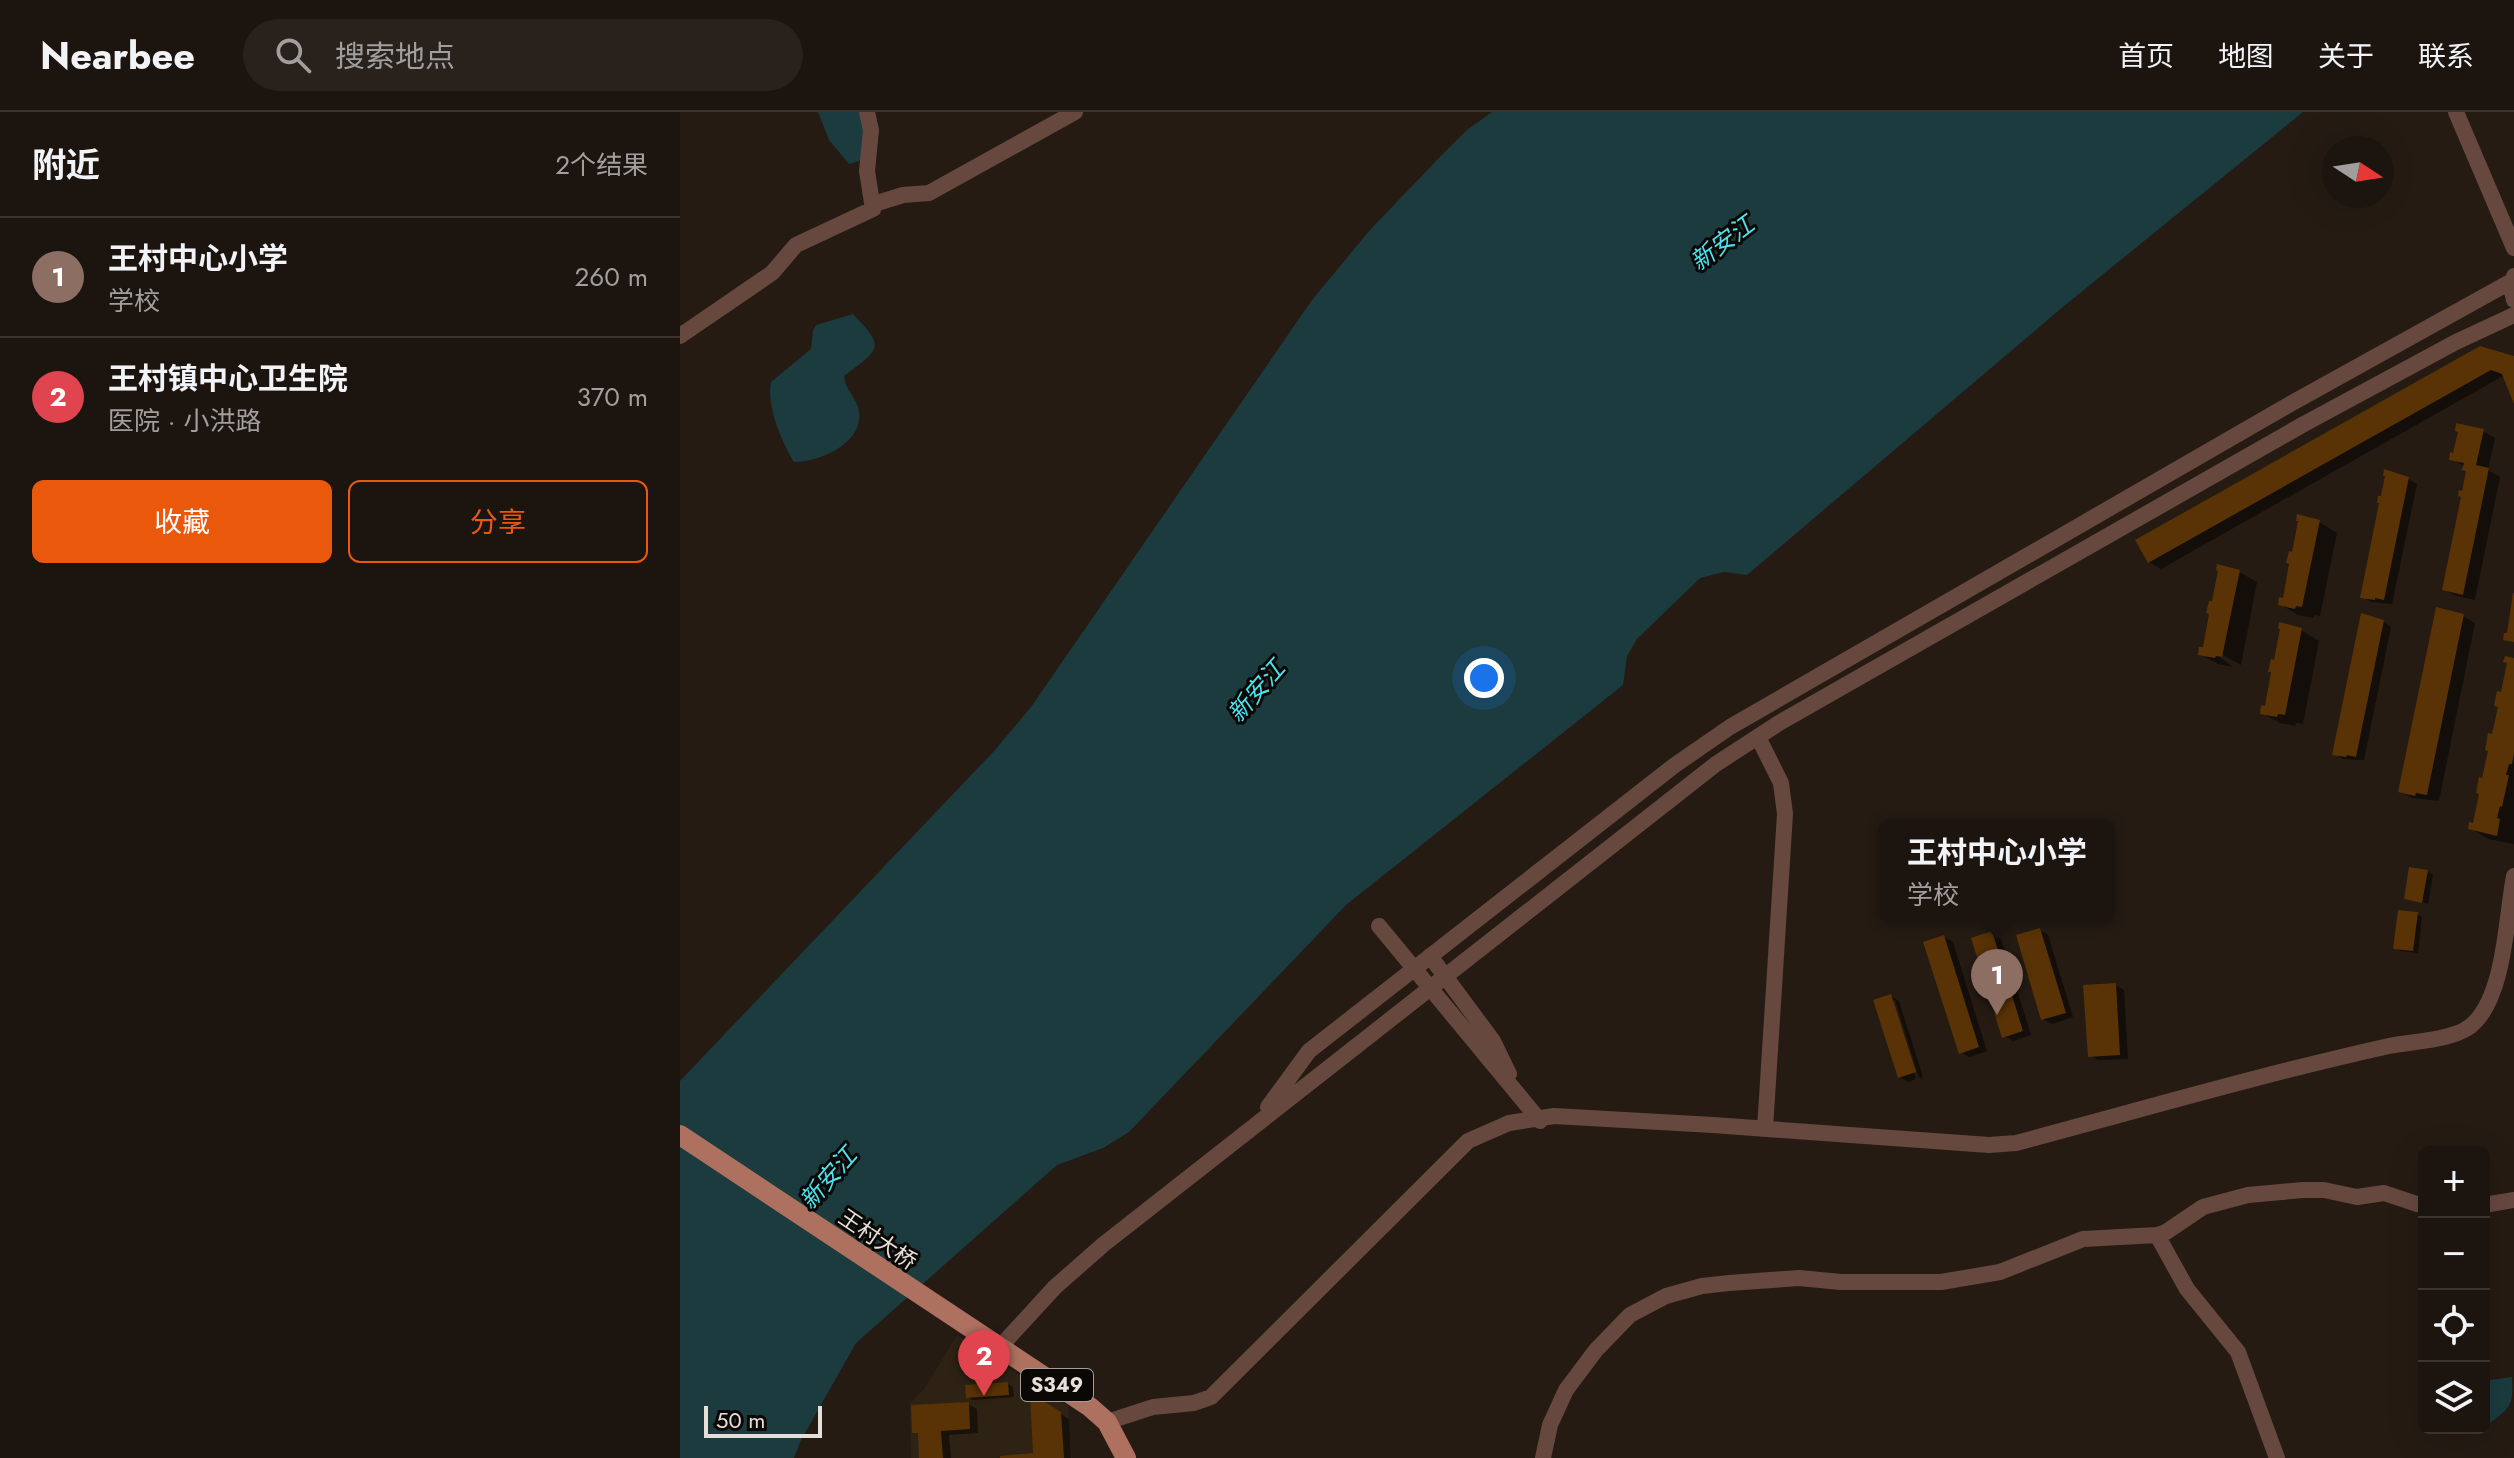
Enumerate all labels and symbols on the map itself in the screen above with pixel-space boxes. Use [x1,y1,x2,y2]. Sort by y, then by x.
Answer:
north arrow [2322,136,2394,208]
water label: 新安江 [1683,206,1764,279]
water label: 新安江 [1219,650,1295,730]
your location [1464,658,1504,698]
pin: 1 [1971,949,2023,1015]
water label: 新安江 [791,1137,867,1217]
street label: 王村大桥 [833,1201,923,1277]
pin: 2 [958,1330,1010,1396]
road number: S349 [1021,1369,1093,1401]
scale bar [704,1402,822,1438]

